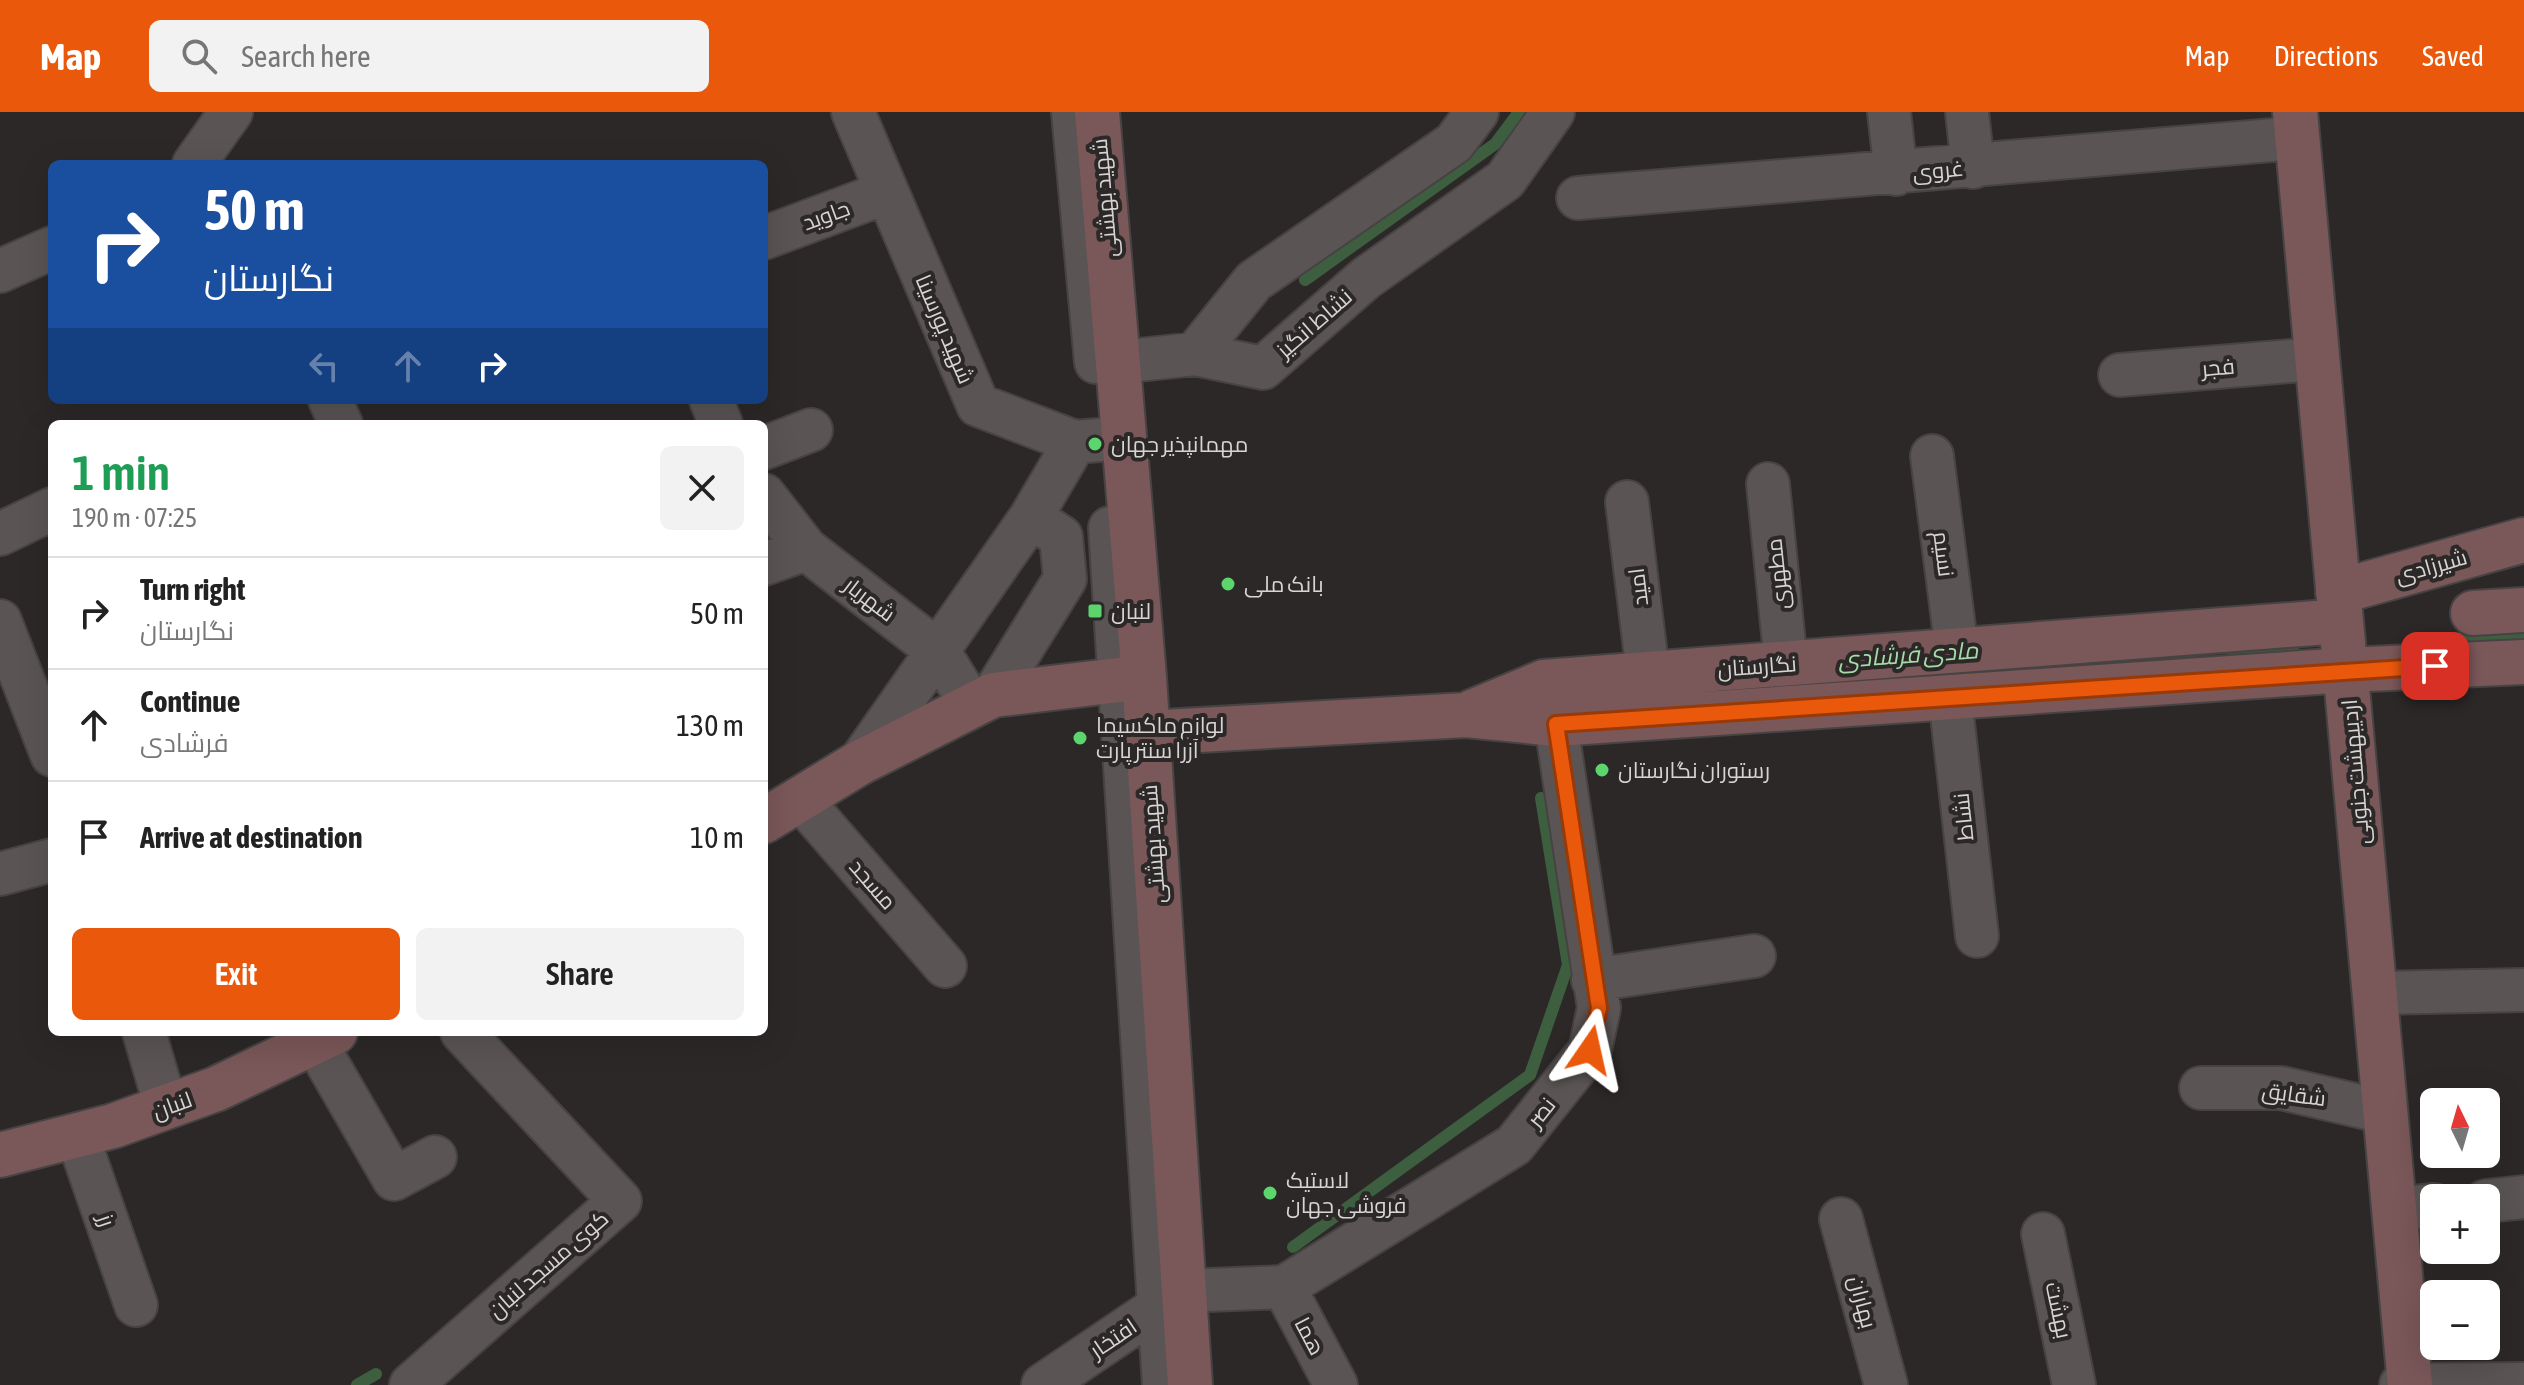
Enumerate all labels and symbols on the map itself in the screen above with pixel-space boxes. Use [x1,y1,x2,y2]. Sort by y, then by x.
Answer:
street label: شهید بهشتی [1086,137,1123,259]
street label: غروی [1911,155,1965,185]
street label: جاوید [799,195,853,235]
street label: شهید پورسینا [909,271,980,388]
street label: نشاط انگیز [1269,283,1357,364]
street label: فجر [2198,353,2236,382]
place label: مهمانپذیر جهان [1111,431,1248,458]
marker: مهمانپذیر جهان [1086,435,1104,453]
street label: نسیم [1925,530,1960,579]
street label: مطهری [1760,537,1795,611]
street label: شیرزادی [2392,543,2470,589]
street label: امید [1623,566,1653,608]
street label: شهریار [837,570,901,627]
place label: بانک ملی [1244,571,1324,598]
marker: بانک ملی [1219,575,1237,593]
place label: لنبان [1111,598,1151,624]
marker: لنبان [1086,602,1104,620]
pin [2401,632,2469,700]
water label: مادی فرشادی [1837,636,1980,674]
street label: نگارستان [1716,650,1798,682]
street label: اردیبهشت جنوبی [2336,698,2375,846]
place label: لوازم ماکسیما آزرا سنتر پارت [1096,712,1224,765]
marker: لوازم ماکسیما آزرا سنتر پارت [1071,729,1089,747]
place label: رستوران نگارستان [1618,757,1770,783]
marker: رستوران نگارستان [1593,761,1611,779]
street label: شهید بهشتی [1136,784,1171,904]
street label: نشاط [1948,792,1978,842]
street label: مسجد [844,854,902,914]
position arrow [1548,1008,1632,1092]
street label: شقایق [2260,1077,2328,1112]
street label: لنبان [149,1086,195,1124]
north arrow [2420,1088,2500,1168]
street label: نصر [1520,1092,1561,1134]
place label: لاستیک فروشی جهان [1286,1167,1406,1219]
marker: لاستیک فروشی جهان [1261,1184,1279,1202]
street label: کوی مسجد لنبان [483,1205,613,1323]
street label: رز [92,1208,121,1230]
street label: بهاران [1843,1273,1882,1331]
street label: بهشت [2039,1279,2078,1341]
street label: افتخار [1083,1313,1142,1364]
street label: هما [1289,1313,1331,1359]

